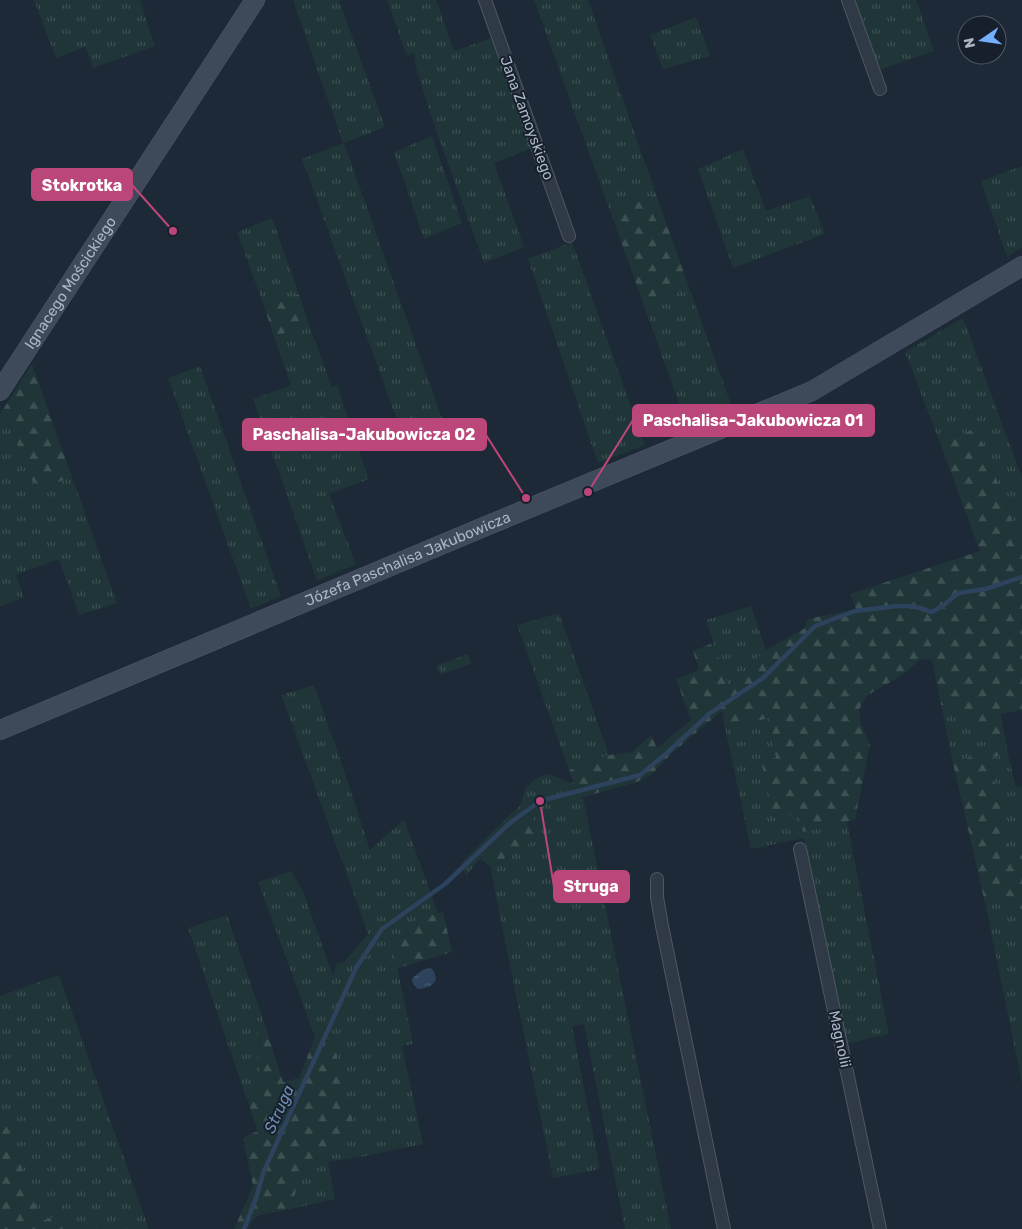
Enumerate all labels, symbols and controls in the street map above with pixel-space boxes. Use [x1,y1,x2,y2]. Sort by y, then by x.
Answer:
north arrow [957,15,1007,65]
text: N [960,36,979,50]
street label: Jana Zamoyskiego [496,53,558,183]
callout: Stokrotka [32,169,132,200]
text: Stokrotka [42,176,122,195]
street label: Ignacego Mościckiego [21,213,120,352]
callout: Paschalisa-Jakubowicza 01 [633,405,874,436]
text: Paschalisa-Jakubowicza 01 [643,411,863,430]
callout: Paschalisa-Jakubowicza 02 [243,419,486,450]
text: Paschalisa-Jakubowicza 02 [253,425,475,444]
street label: Józefa Paschalisa Jakubowicza [302,508,513,610]
callout: Struga [554,871,629,902]
text: Struga [563,877,619,896]
street label: Magnolii [825,1009,855,1069]
water label: Struga [260,1082,298,1136]

